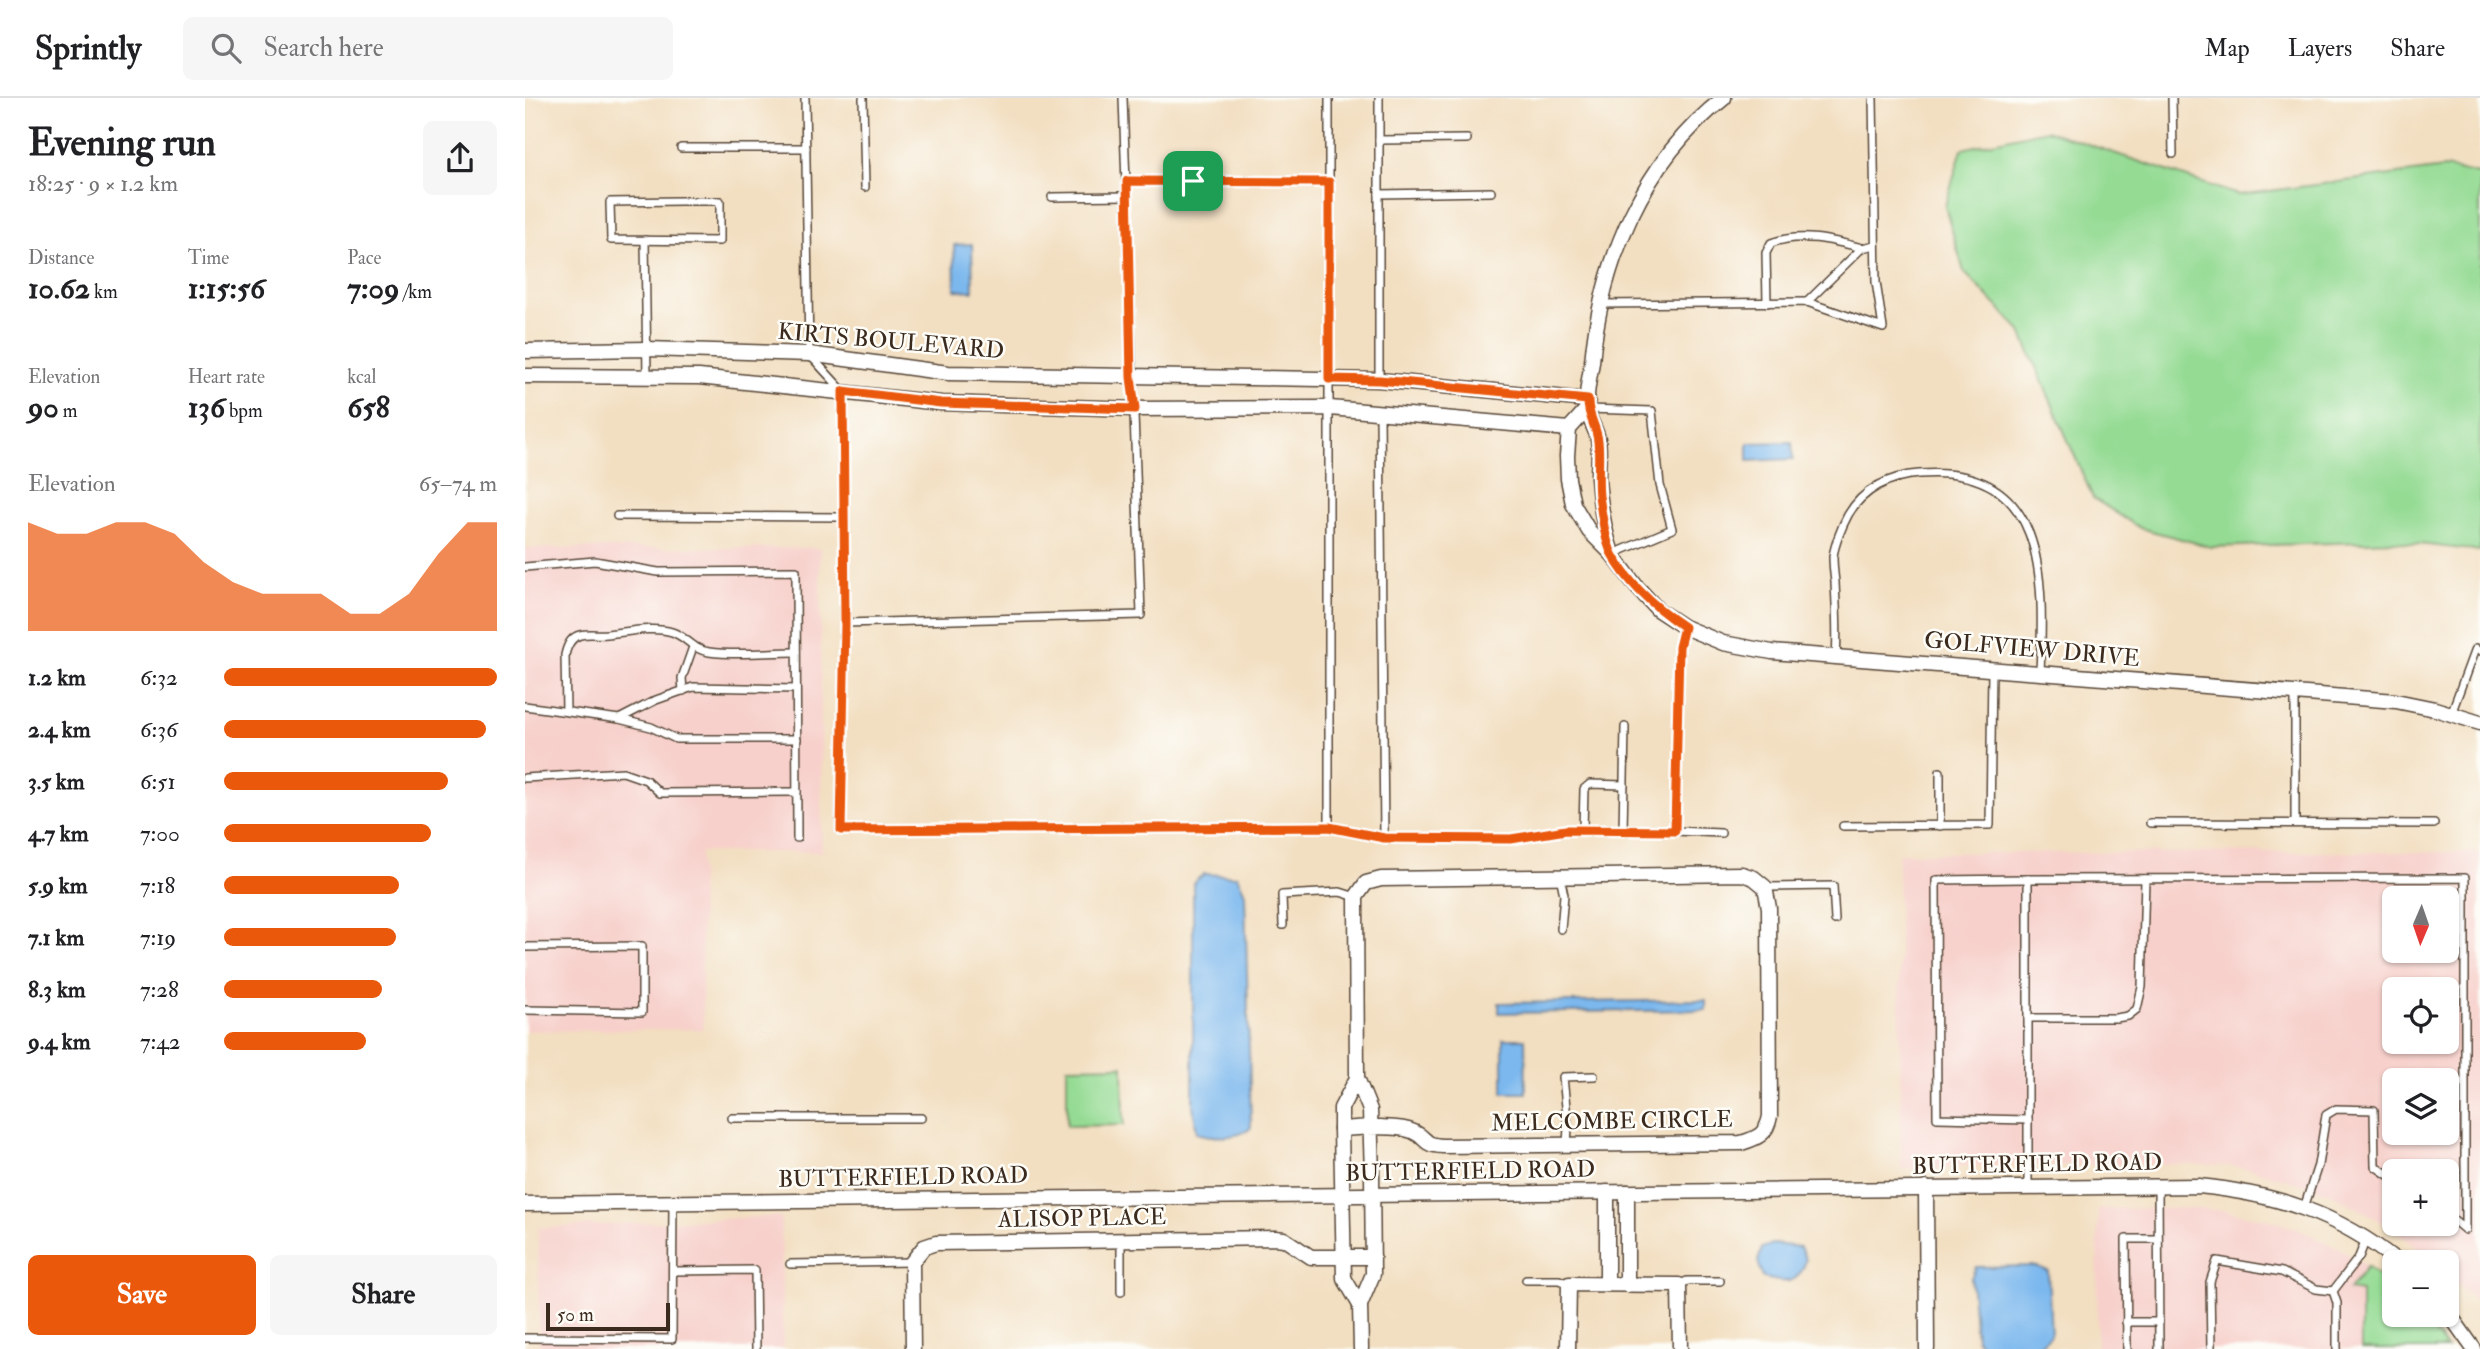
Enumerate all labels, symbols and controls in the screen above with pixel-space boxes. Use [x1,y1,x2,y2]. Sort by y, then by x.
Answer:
search box [183,17,673,80]
text: Sprintly [35,28,141,69]
icon: search [207,29,245,67]
text: Search here [263,32,384,64]
text: Map [2205,33,2250,64]
text: Layers [2288,33,2352,64]
text: Share [2390,33,2445,64]
text: Evening run [28,119,216,167]
button: share [423,121,497,195]
pin [1163,151,1223,211]
icon: arrive [1174,162,1212,200]
text: 18:25 · 9 × 1.2 km [28,169,178,198]
text: Distance [28,246,94,270]
text: Time [188,246,229,270]
text: Pace [347,246,381,270]
text: 10.62 [28,270,90,307]
text: 1:15:56 [188,270,265,307]
text: 7:09 [347,270,399,307]
text: km [90,280,118,304]
text: /km [399,280,432,304]
street label: KIRTS BOULEVARD [777,317,1005,365]
text: Elevation [28,365,100,389]
text: Heart rate [188,365,265,389]
text: kcal [347,365,376,389]
text: 90 [28,389,59,426]
text: 136 [188,389,225,426]
text: 658 [347,389,390,426]
text: m [59,399,78,423]
text: bpm [225,399,263,423]
text: Elevation [28,469,116,498]
text: 65–74 m [419,469,497,498]
street label: GOLFVIEW DRIVE [1923,625,2141,673]
text: 1.2 km [28,663,86,692]
text: 6:32 [140,663,178,692]
text: 2.4 km [28,715,91,744]
text: 6:36 [140,715,178,744]
text: 3.5 km [28,767,85,796]
text: 6:51 [140,767,176,796]
text: 4.7 km [28,819,89,848]
text: 7:00 [140,819,180,848]
text: 5.9 km [28,871,88,900]
text: 7:18 [140,871,175,900]
north arrow [2382,886,2459,962]
map controls [2382,886,2459,1327]
text: 7.1 km [28,923,84,952]
text: 7:19 [140,923,176,952]
text: 8.3 km [28,975,86,1004]
text: 7:28 [140,975,179,1004]
button: locate [2382,977,2459,1054]
text: 9.4 km [28,1027,91,1056]
text: 7:42 [140,1027,180,1056]
button: layers [2382,1068,2459,1145]
street label: MELCOMBE CIRCLE [1491,1104,1733,1138]
street label: BUTTERFIELD ROAD [1912,1147,2162,1181]
street label: BUTTERFIELD ROAD [1345,1154,1595,1188]
button: + [2382,1159,2459,1236]
street label: BUTTERFIELD ROAD [778,1160,1028,1194]
street label: ALISOP PLACE [997,1202,1166,1234]
button: − [2382,1250,2459,1327]
button: Save [28,1255,256,1335]
button: Share [270,1255,497,1335]
scale bar [546,1300,670,1332]
text: 50 m [557,1303,594,1327]

